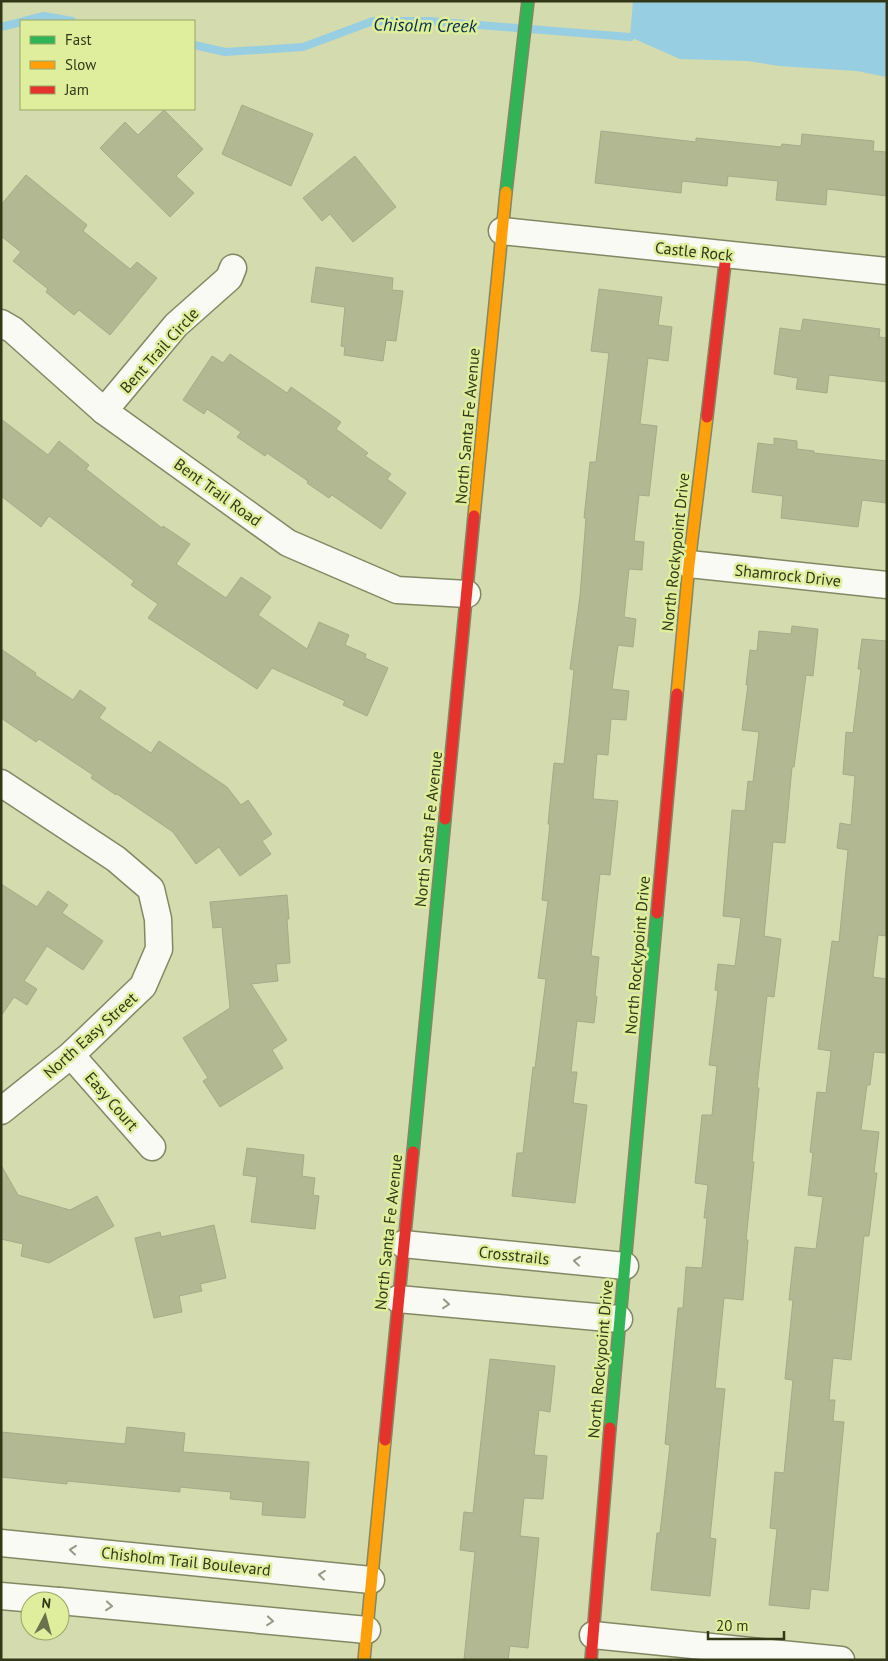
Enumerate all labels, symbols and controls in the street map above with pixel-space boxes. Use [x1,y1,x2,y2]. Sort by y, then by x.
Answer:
water label: Chisolm Creek [373,13,478,37]
legend [20,20,195,110]
text: Fast [65,30,92,49]
text: Slow [65,55,96,74]
text: Jam [64,80,89,99]
street label: Castle Rock [654,237,734,265]
street label: Bent Trail Circle [115,303,203,397]
street label: North Santa Fe Avenue [450,347,484,505]
street label: Bent Trail Road [170,454,266,530]
street label: North Rockypoint Drive [657,472,693,632]
street label: Shamrock Drive [734,559,842,591]
street label: North Santa Fe Avenue [410,750,446,908]
street label: North Rockypoint Drive [620,875,654,1035]
street label: North Easy Street [39,987,141,1082]
street label: Easy Court [81,1067,143,1135]
street label: North Santa Fe Avenue [370,1153,406,1311]
street label: Crosstrails [478,1241,551,1269]
one-way arrow [572,1256,580,1267]
street label: North Rockypoint Drive [583,1279,617,1439]
one-way arrow [443,1298,451,1309]
street label: Chisholm Trail Boulevard [100,1542,272,1580]
one-way arrow [69,1545,77,1556]
one-way arrow [318,1570,326,1581]
north arrow [20,1591,70,1641]
text: N [41,1594,52,1613]
one-way arrow [105,1600,113,1611]
scale bar [708,1608,784,1640]
one-way arrow [267,1615,275,1626]
text: 20 m [716,1616,749,1635]

